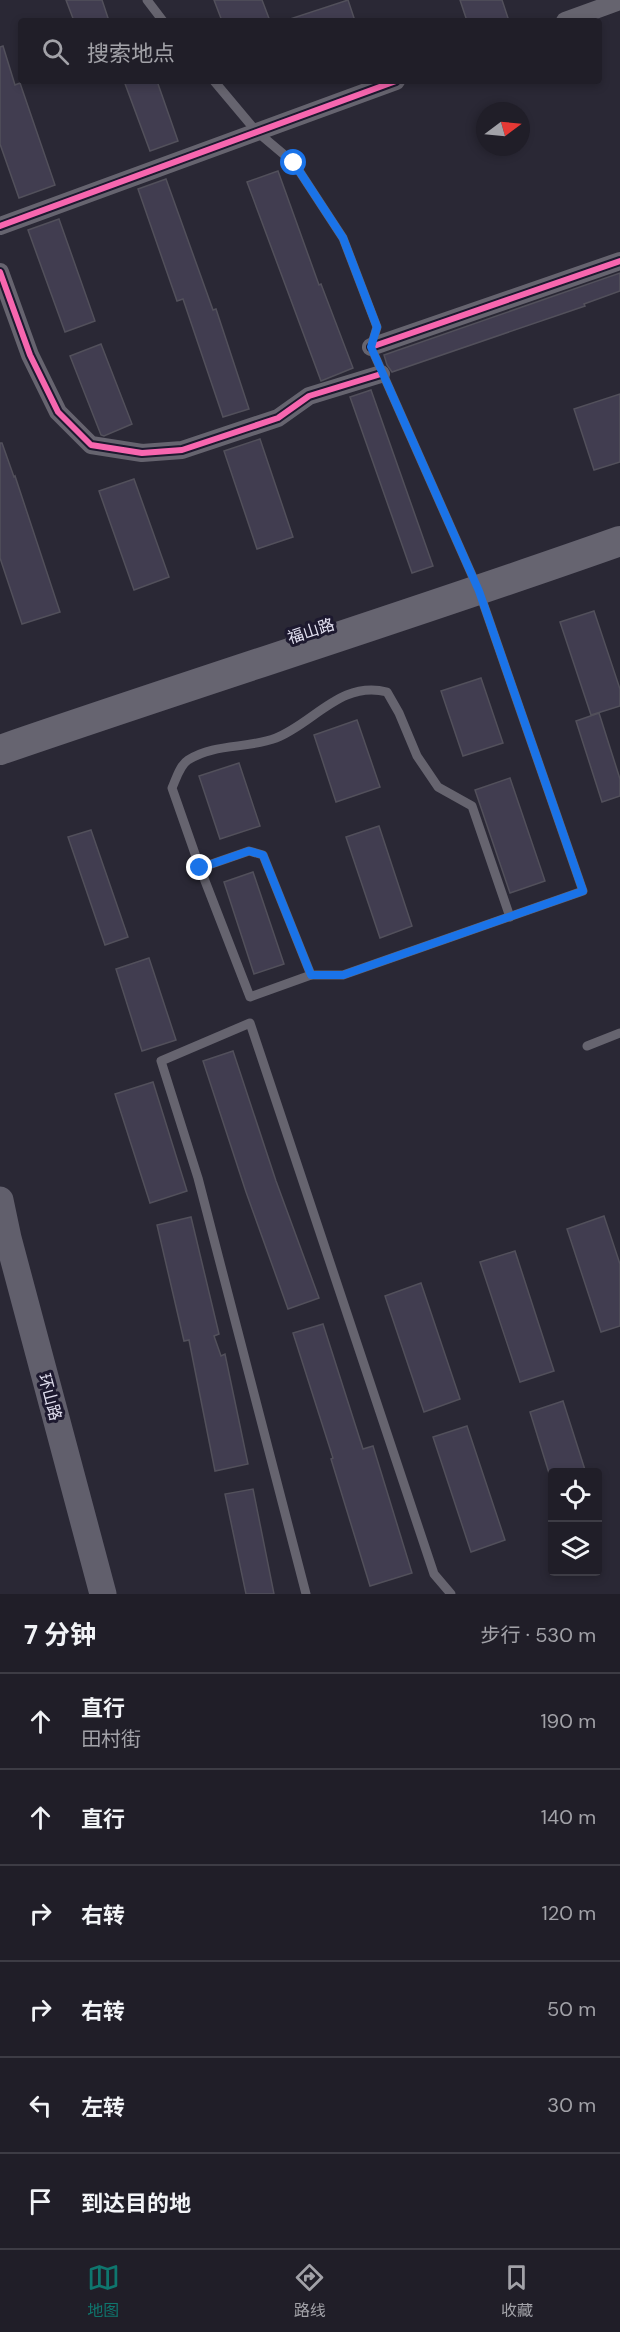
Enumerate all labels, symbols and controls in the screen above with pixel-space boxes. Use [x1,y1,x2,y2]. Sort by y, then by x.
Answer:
search box [18,18,602,84]
icon: search [39,35,72,68]
text: 搜索地点 [87,39,175,68]
north arrow [476,102,530,156]
route start [280,149,306,175]
street label: 福山路 [285,614,337,648]
route end [186,854,212,880]
street label: 环山路 [34,1371,66,1423]
map controls [548,1468,602,1576]
button: locate [548,1468,602,1522]
button: layers [548,1522,602,1576]
text: 7 分钟 [24,1618,96,1652]
text: 步行 · 530 m [481,1622,596,1648]
text: 直行 [81,1694,125,1723]
icon: ahead [24,1705,57,1738]
text: 190 m [540,1708,596,1734]
text: 田村街 [81,1726,141,1752]
icon: ahead [24,1801,57,1834]
text: 140 m [541,1804,596,1830]
text: 直行 [81,1805,125,1834]
icon: right [24,1897,57,1930]
text: 120 m [542,1900,596,1926]
text: 右转 [81,1901,125,1930]
icon: right [24,1993,57,2026]
text: 50 m [547,1996,596,2022]
text: 右转 [81,1997,125,2026]
icon: left [24,2089,57,2122]
text: 30 m [547,2092,596,2118]
text: 左转 [81,2093,125,2122]
icon: arrive [24,2185,57,2218]
text: 到达目的地 [81,2189,191,2218]
tab: 地图 [87,2261,120,2321]
tab: 路线 [293,2261,326,2321]
tab: 收藏 [500,2261,533,2321]

